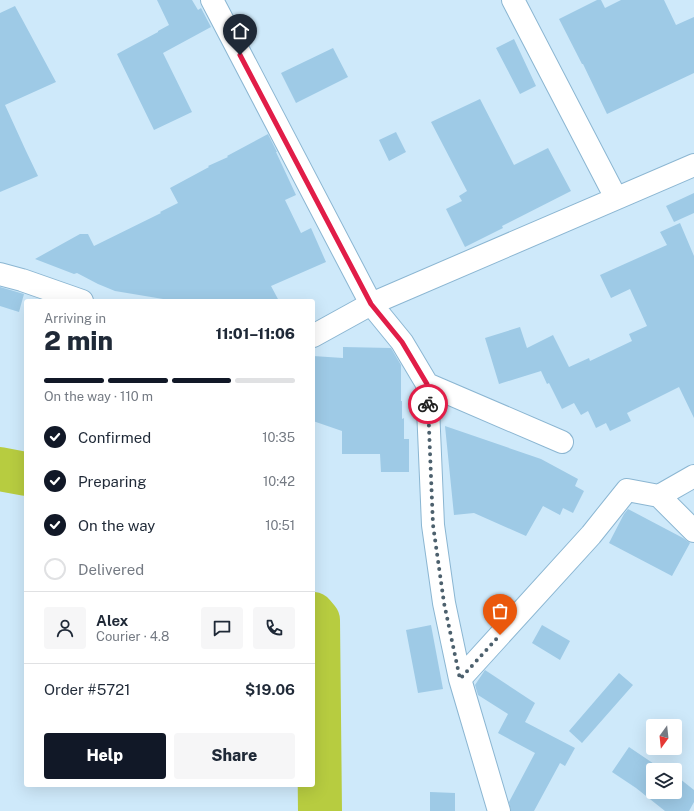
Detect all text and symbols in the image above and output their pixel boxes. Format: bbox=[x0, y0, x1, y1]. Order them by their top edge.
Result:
pin bbox=[223, 14, 257, 55]
icon: home bbox=[229, 20, 251, 42]
text: Arriving in bbox=[44, 311, 106, 326]
text: 2 min bbox=[44, 325, 113, 356]
text: 11:01–11:06 bbox=[215, 325, 295, 342]
courier bbox=[408, 384, 448, 424]
text: On the way · 110 m bbox=[44, 389, 153, 404]
icon: bike bbox=[417, 393, 439, 415]
icon: check bbox=[44, 426, 66, 448]
text: Confirmed bbox=[78, 429, 151, 446]
text: 10:35 bbox=[262, 430, 295, 445]
icon: check bbox=[44, 470, 66, 492]
text: Preparing bbox=[78, 473, 147, 490]
text: 10:42 bbox=[263, 474, 295, 489]
icon: check bbox=[44, 514, 66, 536]
text: On the way bbox=[78, 517, 155, 534]
text: 10:51 bbox=[265, 518, 295, 533]
text: Delivered bbox=[78, 561, 144, 578]
pin bbox=[483, 594, 517, 635]
icon: bag bbox=[489, 600, 511, 622]
button: person bbox=[44, 607, 86, 649]
button: chat bbox=[201, 607, 243, 649]
button: phone bbox=[253, 607, 295, 649]
text: Alex bbox=[96, 612, 128, 629]
text: Courier · 4.8 bbox=[96, 629, 169, 644]
text: Order #5721 bbox=[44, 681, 130, 698]
text: $19.06 bbox=[245, 681, 295, 698]
north arrow bbox=[646, 719, 682, 755]
map controls bbox=[646, 719, 682, 799]
button: Help bbox=[44, 733, 166, 779]
button: Share bbox=[174, 733, 295, 779]
button: layers bbox=[646, 763, 682, 799]

